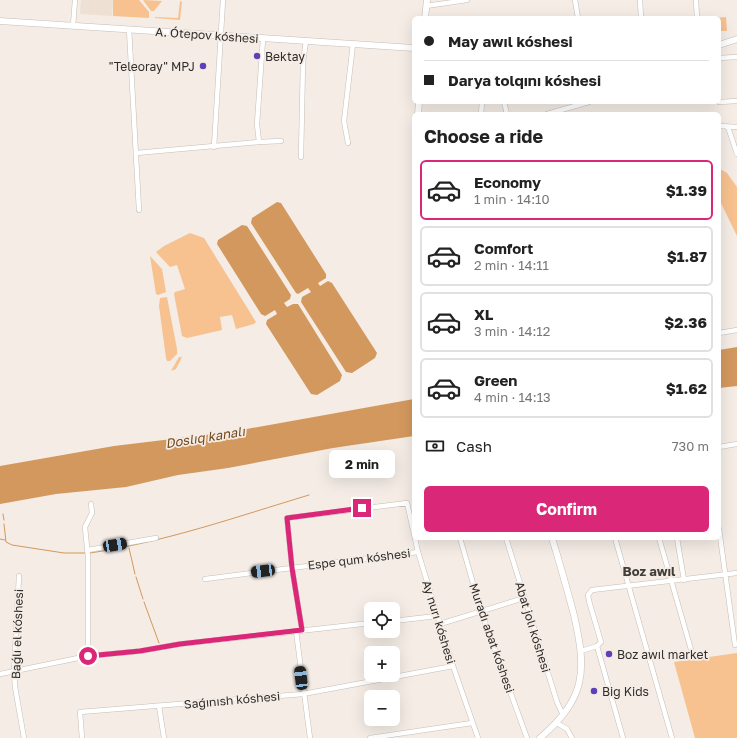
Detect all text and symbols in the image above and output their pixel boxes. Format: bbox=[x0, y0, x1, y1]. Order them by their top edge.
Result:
street label: A. Ótepov kóshesi bbox=[155, 24, 259, 46]
text: May awıl kóshesi bbox=[448, 32, 573, 50]
place label: Bektay bbox=[265, 49, 305, 64]
marker: Bektay bbox=[252, 51, 262, 61]
place label: "Teleoray" MPJ bbox=[109, 59, 195, 74]
marker: "Teleoray" MPJ bbox=[198, 61, 208, 71]
text: Darya tolqını kóshesi bbox=[448, 71, 601, 89]
text: Choose a ride bbox=[424, 125, 543, 147]
icon: car bbox=[426, 172, 462, 208]
text: Economy bbox=[474, 173, 541, 191]
text: $1.39 bbox=[666, 181, 707, 199]
text: 1 min · 14:10 bbox=[474, 191, 549, 207]
icon: car bbox=[426, 238, 462, 274]
text: Comfort bbox=[474, 239, 533, 257]
text: $1.87 bbox=[667, 247, 707, 265]
text: 2 min · 14:11 bbox=[474, 257, 549, 273]
icon: car bbox=[426, 304, 462, 340]
text: XL bbox=[474, 305, 493, 323]
text: $2.36 bbox=[664, 313, 707, 331]
text: 3 min · 14:12 bbox=[474, 323, 550, 339]
icon: car bbox=[426, 370, 462, 406]
text: Green bbox=[474, 371, 517, 389]
text: $1.62 bbox=[666, 379, 707, 397]
text: 4 min · 14:13 bbox=[474, 389, 551, 405]
water label: Doslıq kanalı bbox=[164, 423, 247, 451]
icon: cash bbox=[424, 435, 446, 457]
text: Cash bbox=[456, 437, 492, 455]
text: 730 m bbox=[672, 438, 709, 454]
callout: 2 min bbox=[329, 450, 395, 478]
text: 2 min bbox=[345, 456, 379, 472]
button: Confirm bbox=[424, 486, 709, 532]
route end bbox=[353, 499, 371, 517]
car bbox=[102, 537, 128, 553]
street label: Espe qum kóshesi bbox=[307, 545, 411, 573]
district label: Boz awıl bbox=[623, 563, 676, 579]
car bbox=[250, 564, 276, 578]
street label: Ay nurı kóshesi bbox=[419, 578, 459, 666]
street label: Abat jolı kóshesi bbox=[512, 580, 554, 674]
street label: Muradı abat kóshesi bbox=[466, 581, 518, 695]
street label: Baǵlı el kóshesi bbox=[8, 589, 26, 679]
map controls bbox=[364, 602, 400, 726]
button: locate bbox=[364, 602, 400, 638]
button: + bbox=[364, 646, 400, 682]
route start bbox=[79, 647, 97, 665]
place label: Boz awıl market bbox=[617, 647, 708, 662]
marker: Boz awıl market bbox=[604, 649, 614, 659]
car bbox=[294, 665, 308, 691]
place label: Big Kids bbox=[602, 684, 649, 699]
marker: Big Kids bbox=[589, 686, 599, 696]
street label: Saǵınısh kóshesi bbox=[183, 688, 281, 712]
button: − bbox=[364, 690, 400, 726]

